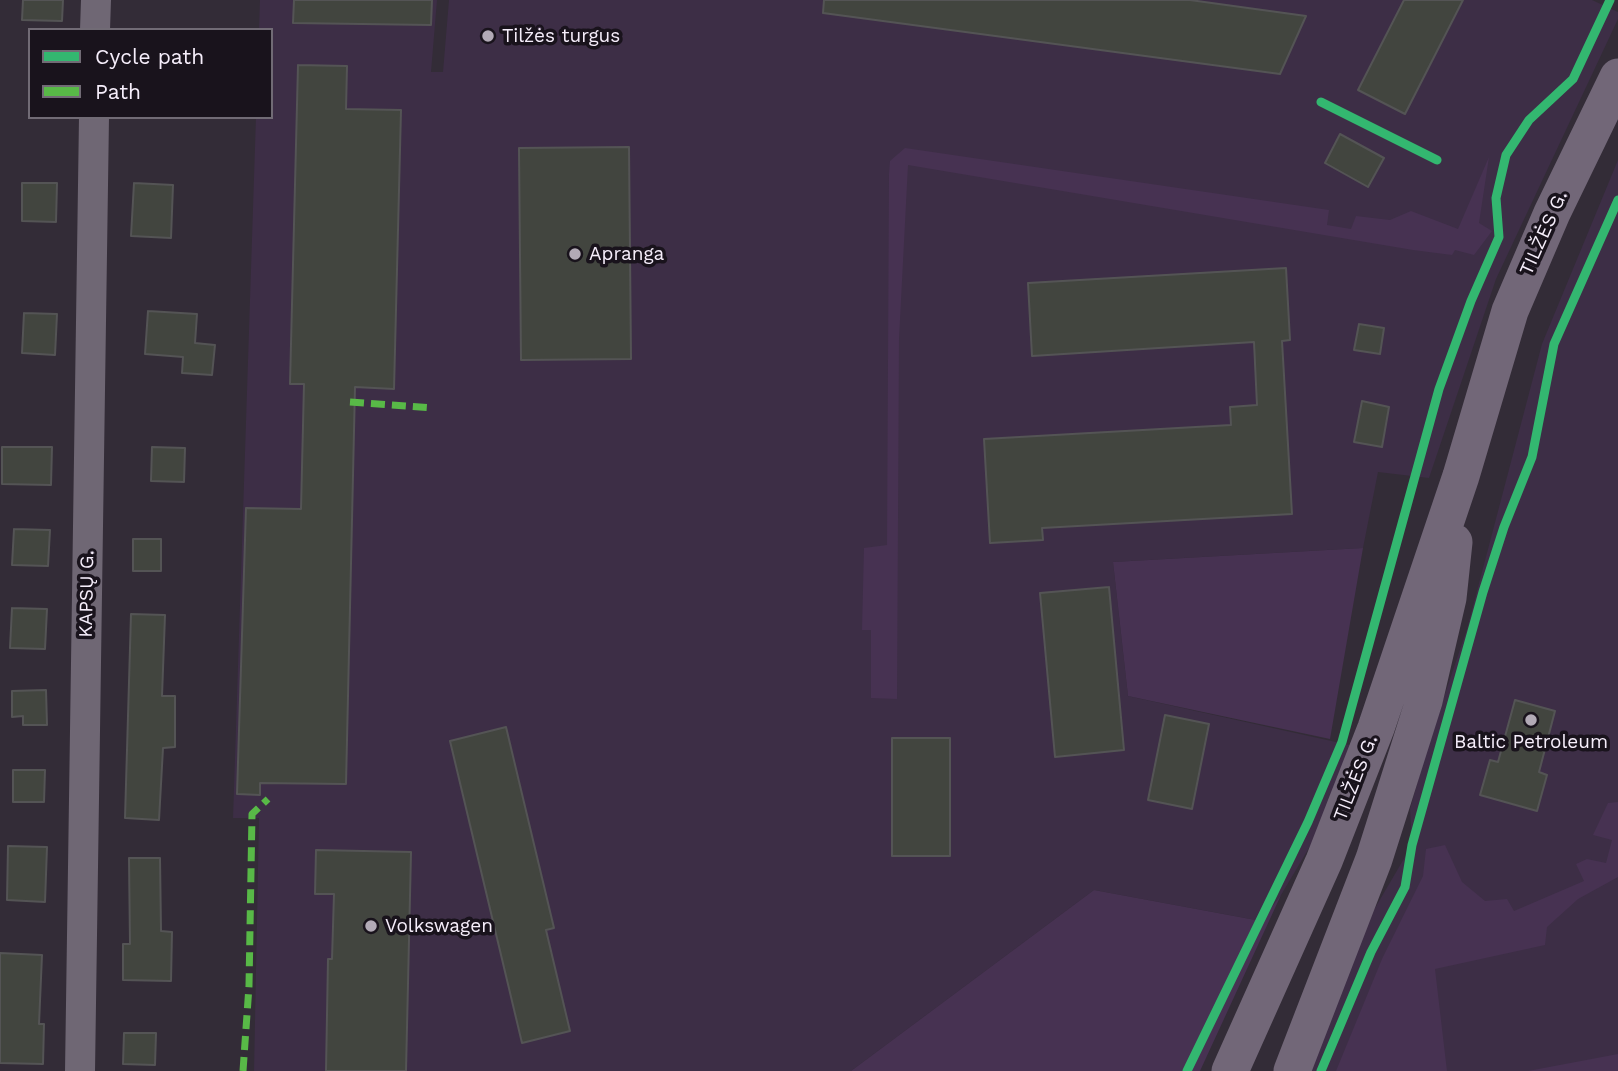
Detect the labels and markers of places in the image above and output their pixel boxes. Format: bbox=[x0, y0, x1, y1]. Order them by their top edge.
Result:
place label: Tilžės turgus bbox=[502, 25, 620, 47]
marker: Tilžės turgus bbox=[480, 28, 496, 44]
place label: Apranga bbox=[589, 243, 664, 265]
marker: Apranga bbox=[567, 246, 583, 262]
marker: Baltic Petroleum bbox=[1523, 712, 1539, 728]
place label: Baltic Petroleum bbox=[1454, 731, 1608, 753]
place label: Volkswagen bbox=[385, 915, 493, 937]
marker: Volkswagen bbox=[363, 918, 379, 934]

